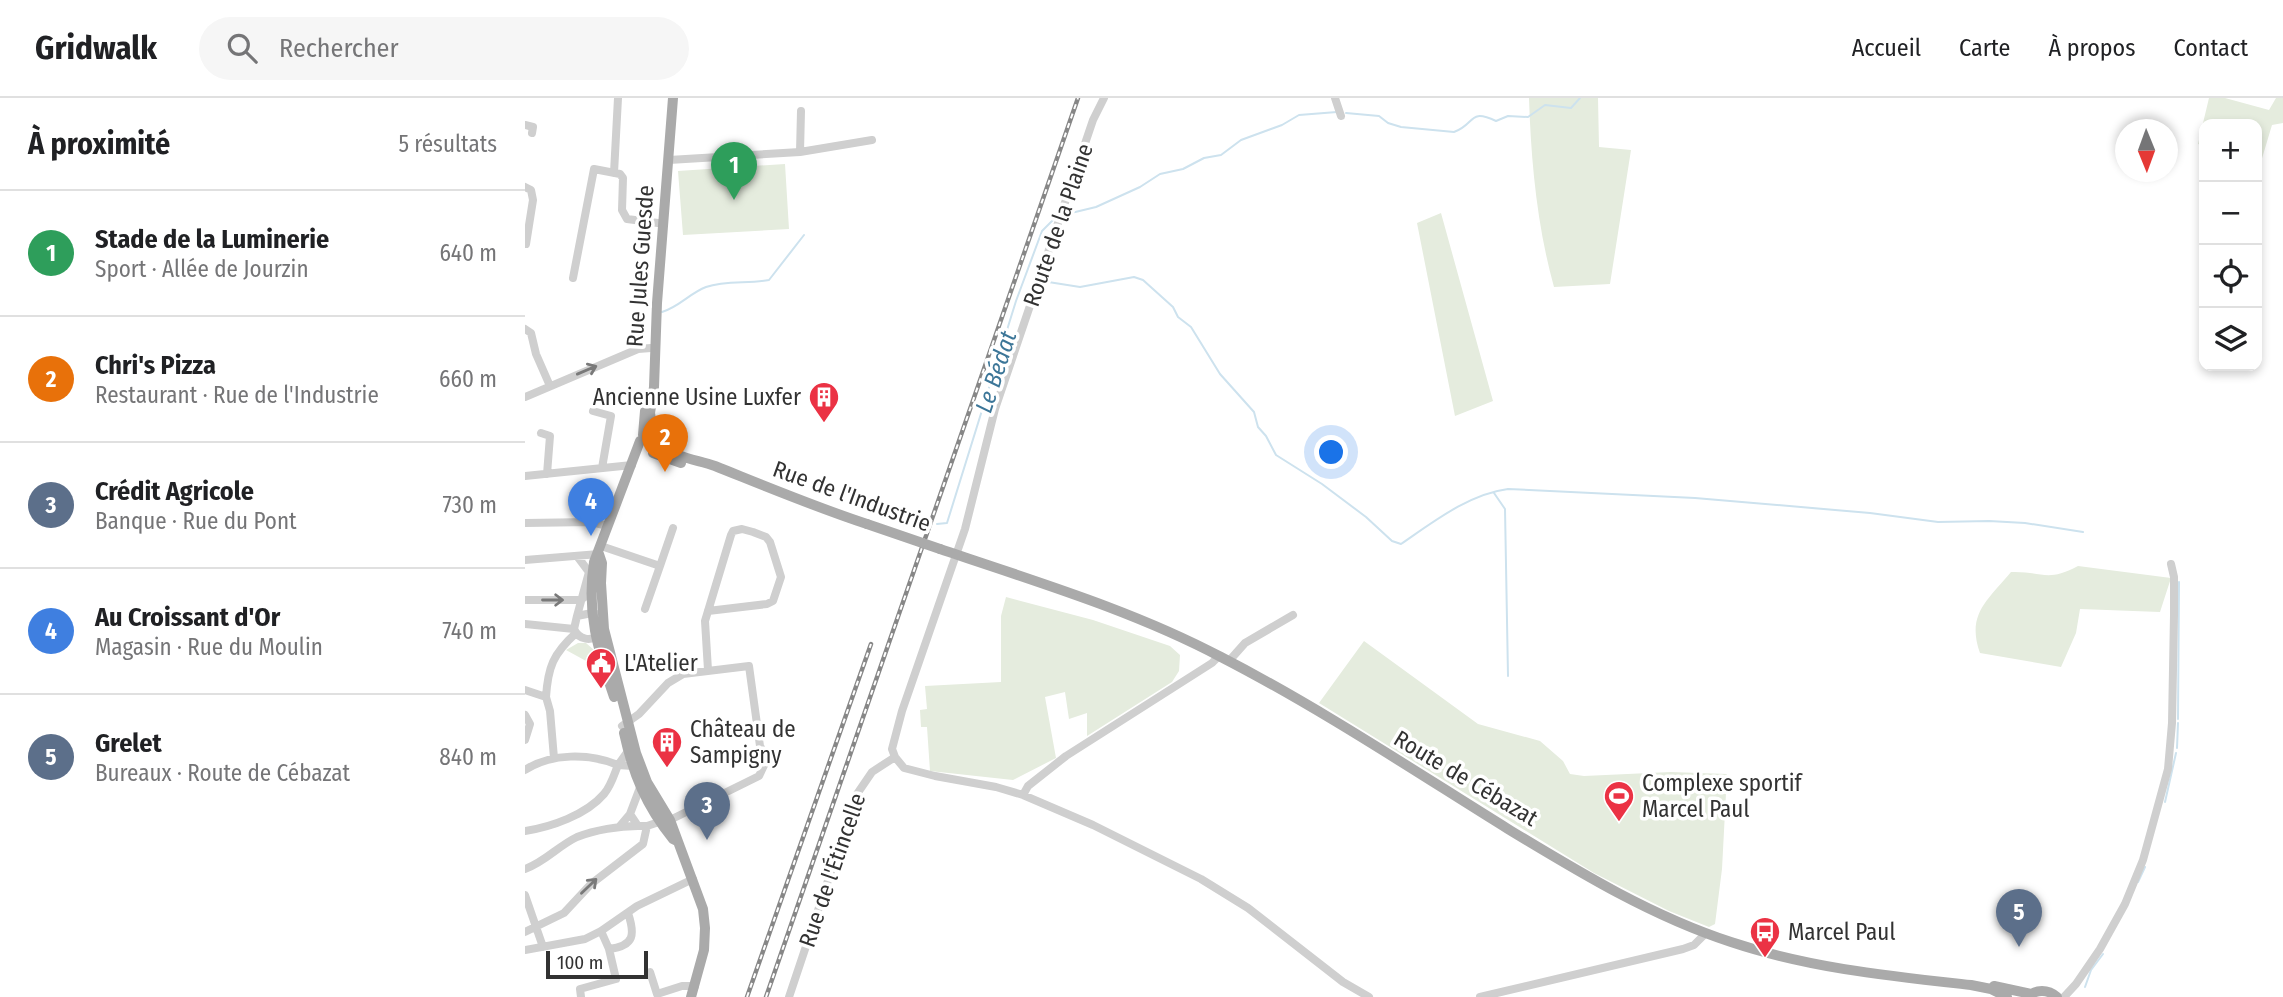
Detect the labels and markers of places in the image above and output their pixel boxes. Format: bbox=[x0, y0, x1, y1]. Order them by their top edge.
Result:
pin: 1 bbox=[711, 142, 757, 200]
building icon: Ancienne Usine Luxfer bbox=[807, 380, 841, 424]
place label: Ancienne Usine Luxfer bbox=[593, 383, 801, 411]
pin: 2 bbox=[642, 414, 688, 472]
pin: 4 bbox=[568, 478, 614, 536]
public building icon: L'Atelier bbox=[584, 646, 618, 690]
place label: L'Atelier bbox=[624, 649, 698, 677]
place label: Château de Sampigny bbox=[690, 715, 796, 769]
building icon: Château de Sampigny bbox=[650, 725, 684, 769]
place label: Complexe sportif Marcel Paul bbox=[1642, 769, 1803, 823]
sports icon: Complexe sportif Marcel Paul bbox=[1602, 779, 1636, 823]
pin: 3 bbox=[684, 782, 730, 840]
pin: 5 bbox=[1996, 889, 2042, 947]
bus stop icon: Marcel Paul bbox=[1748, 915, 1782, 959]
place label: Marcel Paul bbox=[1788, 918, 1895, 946]

